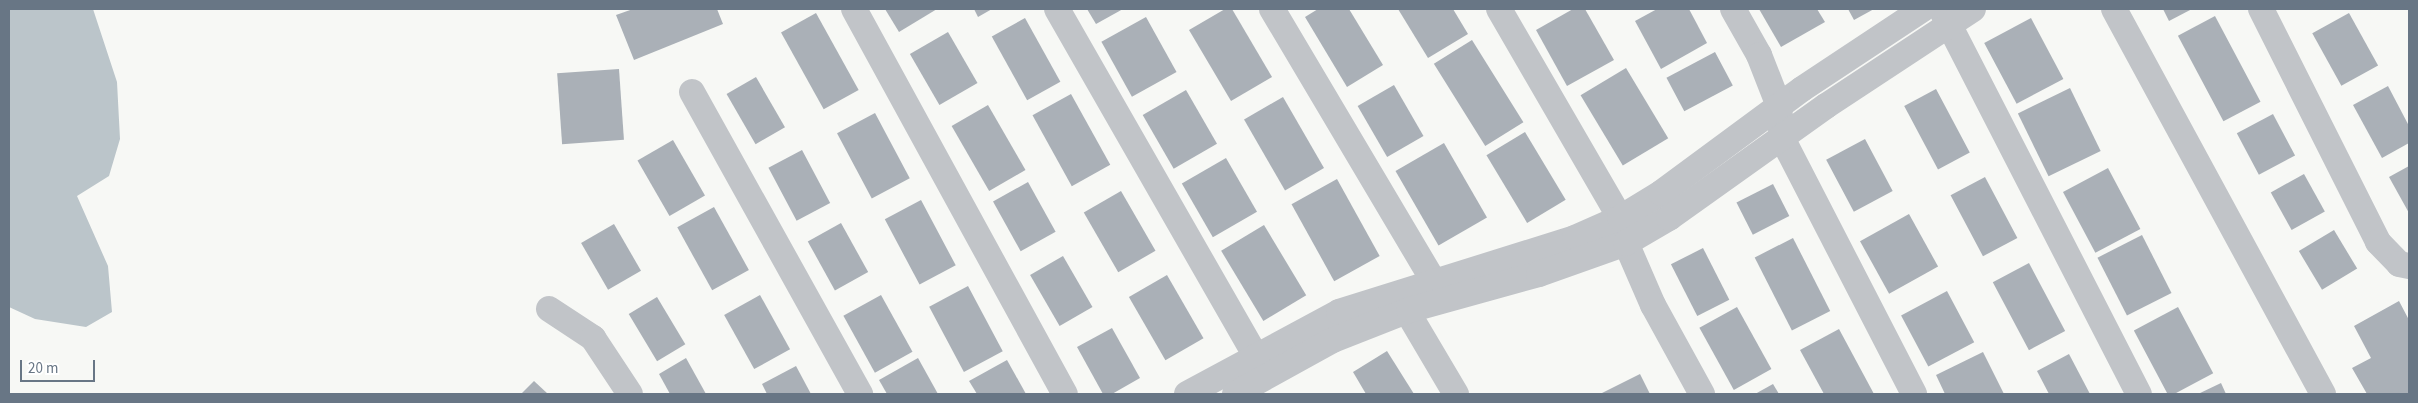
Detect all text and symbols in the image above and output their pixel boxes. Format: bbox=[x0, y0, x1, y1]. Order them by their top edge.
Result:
scale bar bbox=[22, 350, 98, 382]
text: 20 m bbox=[28, 358, 58, 379]

